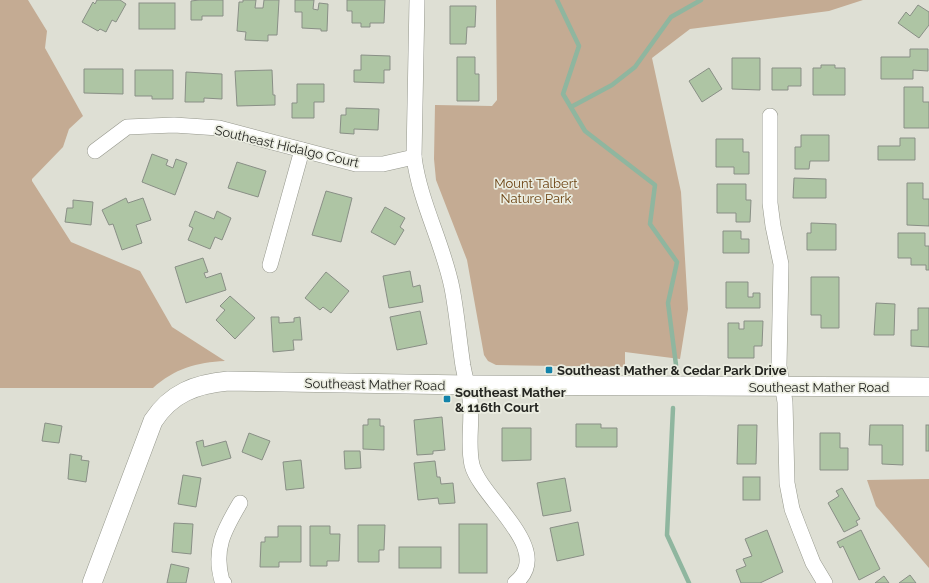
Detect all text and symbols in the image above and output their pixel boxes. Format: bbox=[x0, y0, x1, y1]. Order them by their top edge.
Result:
street label: Southeast Hidalgo Court bbox=[213, 123, 361, 171]
park label: Mount Talbert Nature Park bbox=[494, 176, 578, 206]
place label: Southeast Mather & Cedar Park Drive bbox=[557, 363, 787, 378]
marker: Southeast Mather & Cedar Park Drive bbox=[544, 365, 554, 375]
street label: Southeast Mather Road bbox=[305, 376, 445, 393]
street label: Southeast Mather Road bbox=[749, 380, 889, 395]
place label: Southeast Mather & 116th Court bbox=[455, 385, 566, 415]
marker: Southeast Mather & 116th Court bbox=[442, 394, 452, 404]

